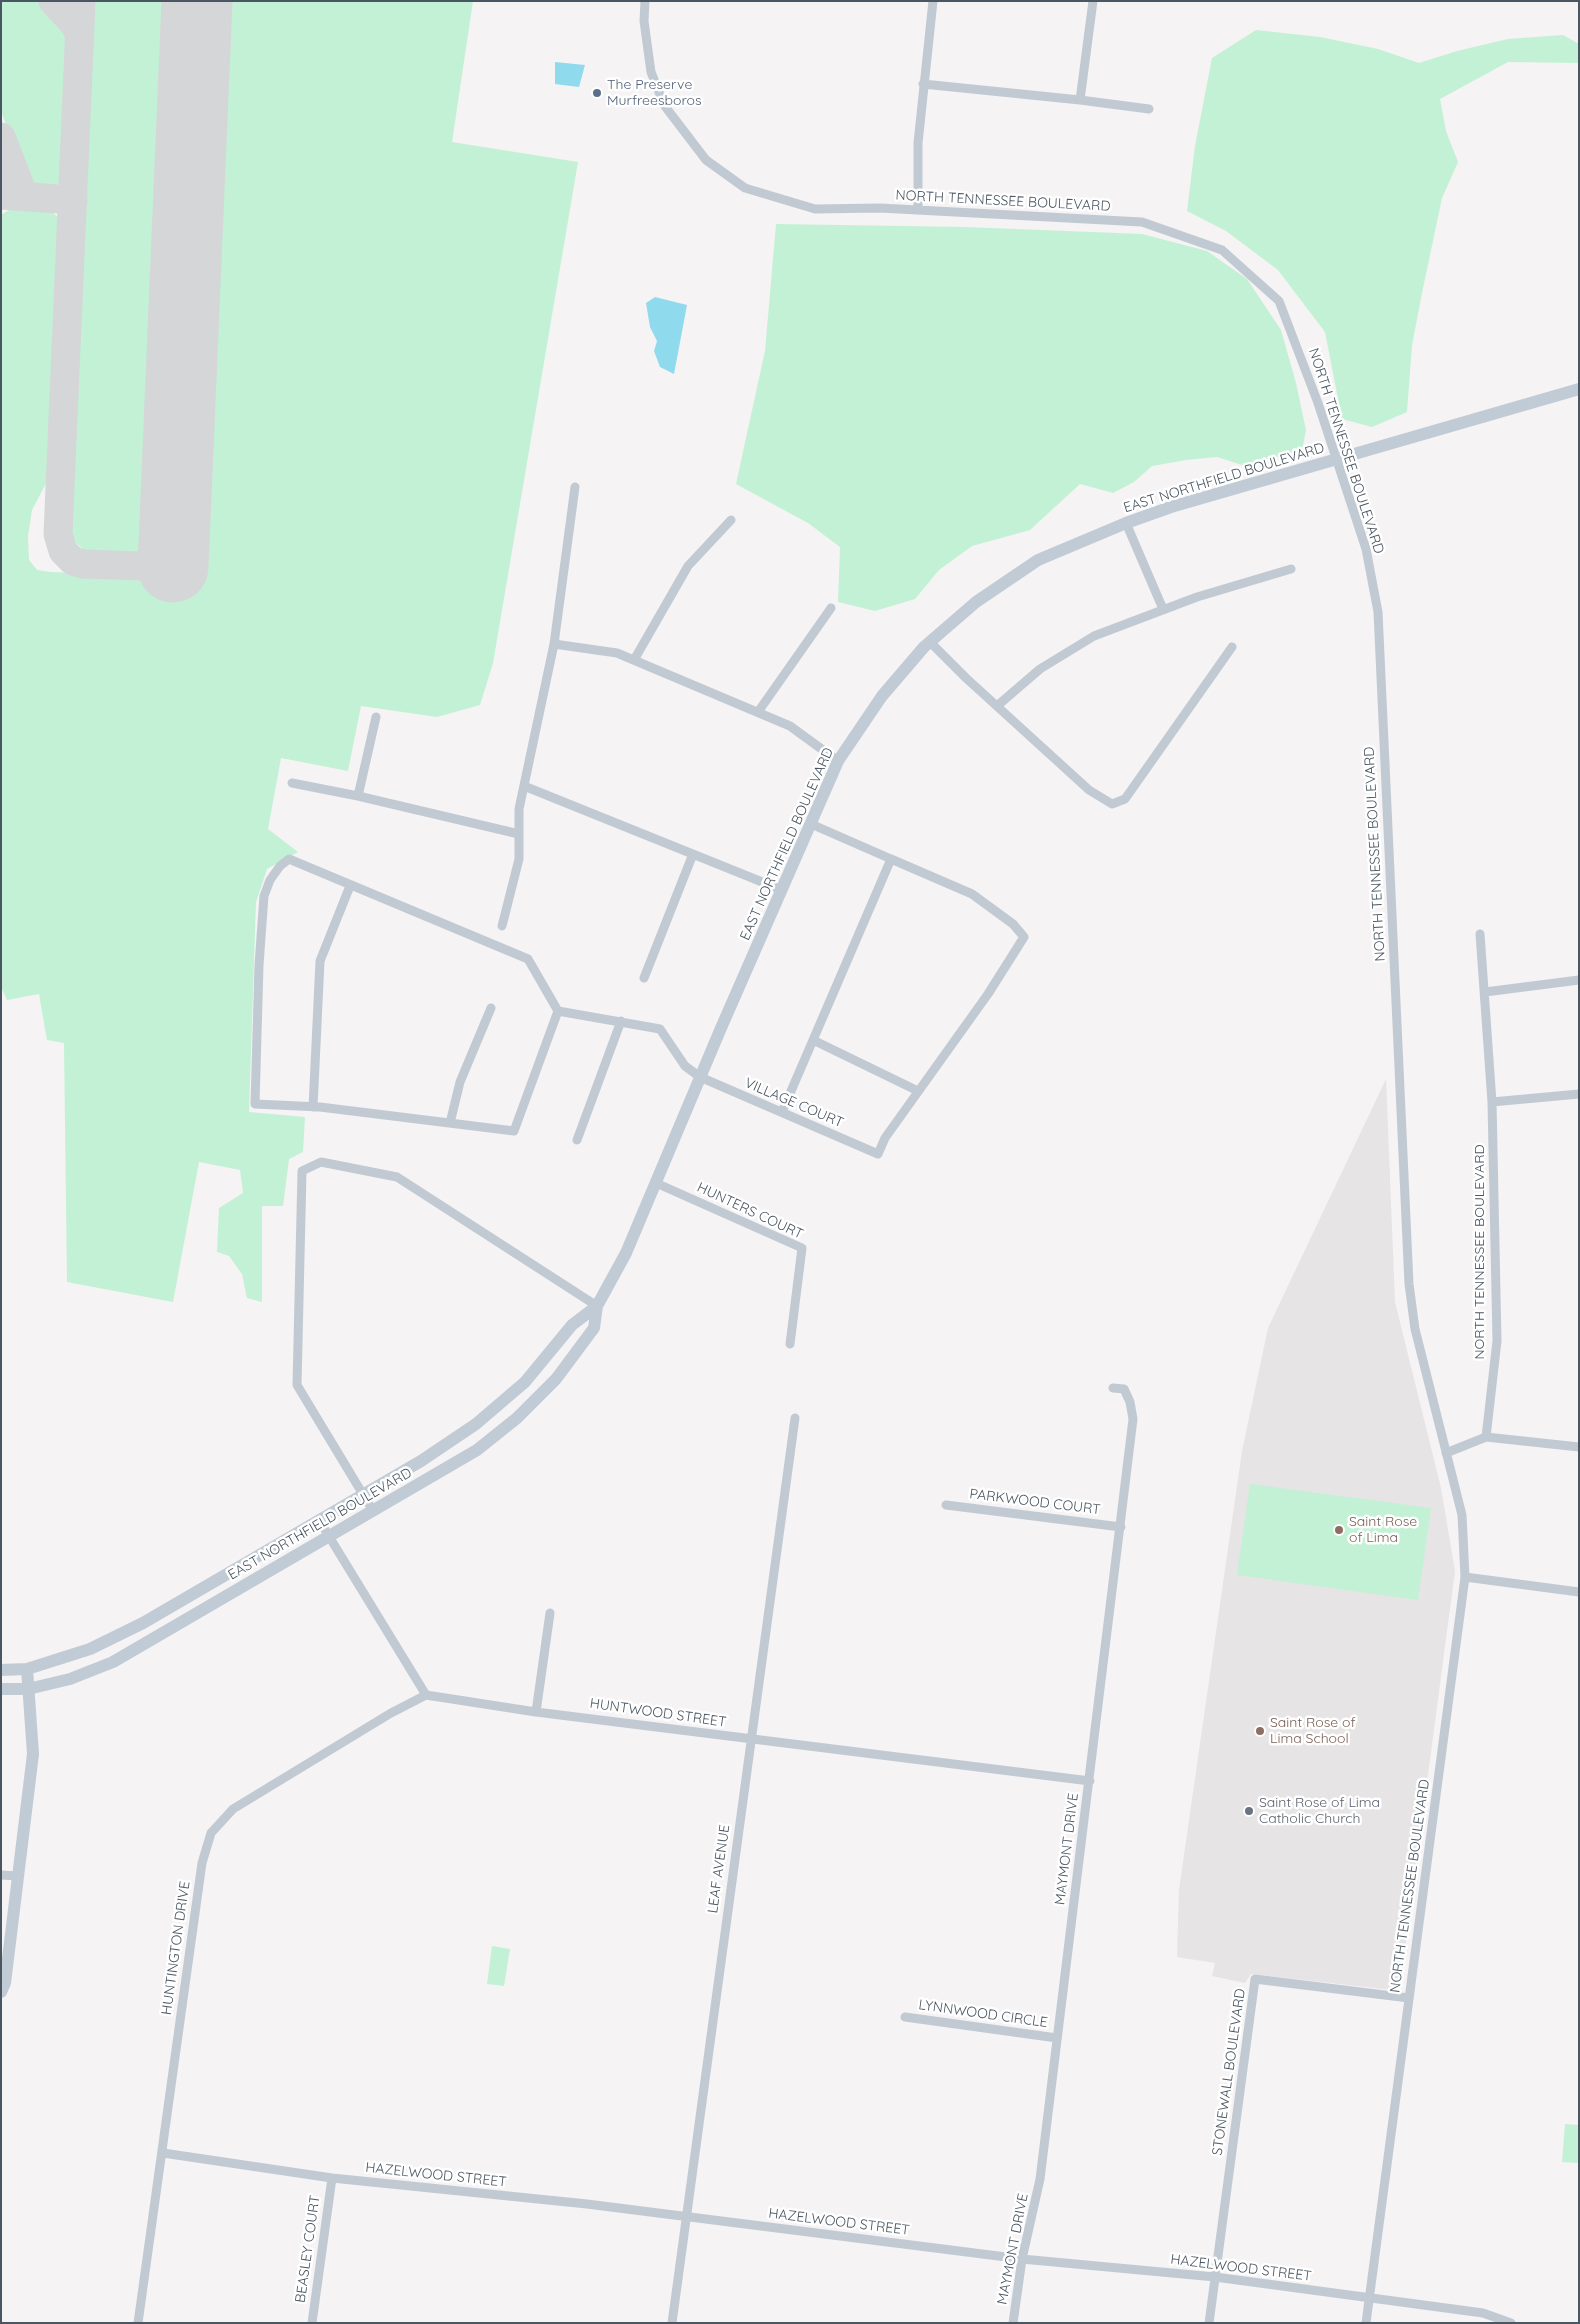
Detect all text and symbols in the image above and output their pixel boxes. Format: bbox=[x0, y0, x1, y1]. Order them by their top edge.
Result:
place label: The Preserve Murfreesboros bbox=[607, 77, 701, 110]
marker: The Preserve Murfreesboros bbox=[591, 87, 603, 99]
street label: NORTH TENNESSEE BOULEVARD bbox=[895, 187, 1111, 215]
street label: NORTH TENNESSEE BOULEVARD bbox=[1305, 346, 1387, 556]
street label: EAST NORTHFIELD BOULEVARD bbox=[1122, 439, 1326, 517]
street label: EAST NORTHFIELD BOULEVARD bbox=[737, 745, 837, 943]
street label: NORTH TENNESSEE BOULEVARD bbox=[1361, 746, 1389, 962]
street label: VILLAGE COURT bbox=[742, 1075, 846, 1131]
street label: NORTH TENNESSEE BOULEVARD bbox=[1472, 1144, 1488, 1360]
street label: HUNTERS COURT bbox=[694, 1179, 806, 1243]
street label: EAST NORTHFIELD BOULEVARD bbox=[225, 1464, 415, 1584]
street label: PARKWOOD COURT bbox=[969, 1486, 1101, 1518]
place label: Saint Rose of Lima bbox=[1349, 1514, 1417, 1546]
marker: Saint Rose of Lima bbox=[1333, 1524, 1345, 1536]
street label: HUNTWOOD STREET bbox=[589, 1695, 727, 1731]
place label: Saint Rose of Lima School bbox=[1270, 1715, 1356, 1748]
marker: Saint Rose of Lima School bbox=[1254, 1725, 1266, 1737]
street label: NORTH TENNESSEE BOULEVARD bbox=[1387, 1778, 1433, 1994]
street label: MAYMONT DRIVE bbox=[1052, 1792, 1082, 1906]
place label: Saint Rose of Lima Catholic Church bbox=[1259, 1795, 1380, 1828]
marker: Saint Rose of Lima Catholic Church bbox=[1243, 1805, 1255, 1817]
street label: LEAF AVENUE bbox=[704, 1824, 734, 1914]
street label: HUNTINGTON DRIVE bbox=[158, 1880, 194, 2016]
street label: STONEWALL BOULEVARD bbox=[1209, 1987, 1249, 2157]
street label: LYNNWOOD CIRCLE bbox=[917, 1997, 1049, 2031]
street label: HAZELWOOD STREET bbox=[365, 2159, 507, 2191]
street label: MAYMONT DRIVE bbox=[994, 2192, 1032, 2306]
street label: BEASLEY COURT bbox=[292, 2194, 324, 2304]
street label: HAZELWOOD STREET bbox=[768, 2205, 910, 2239]
street label: HAZELWOOD STREET bbox=[1170, 2251, 1312, 2285]

